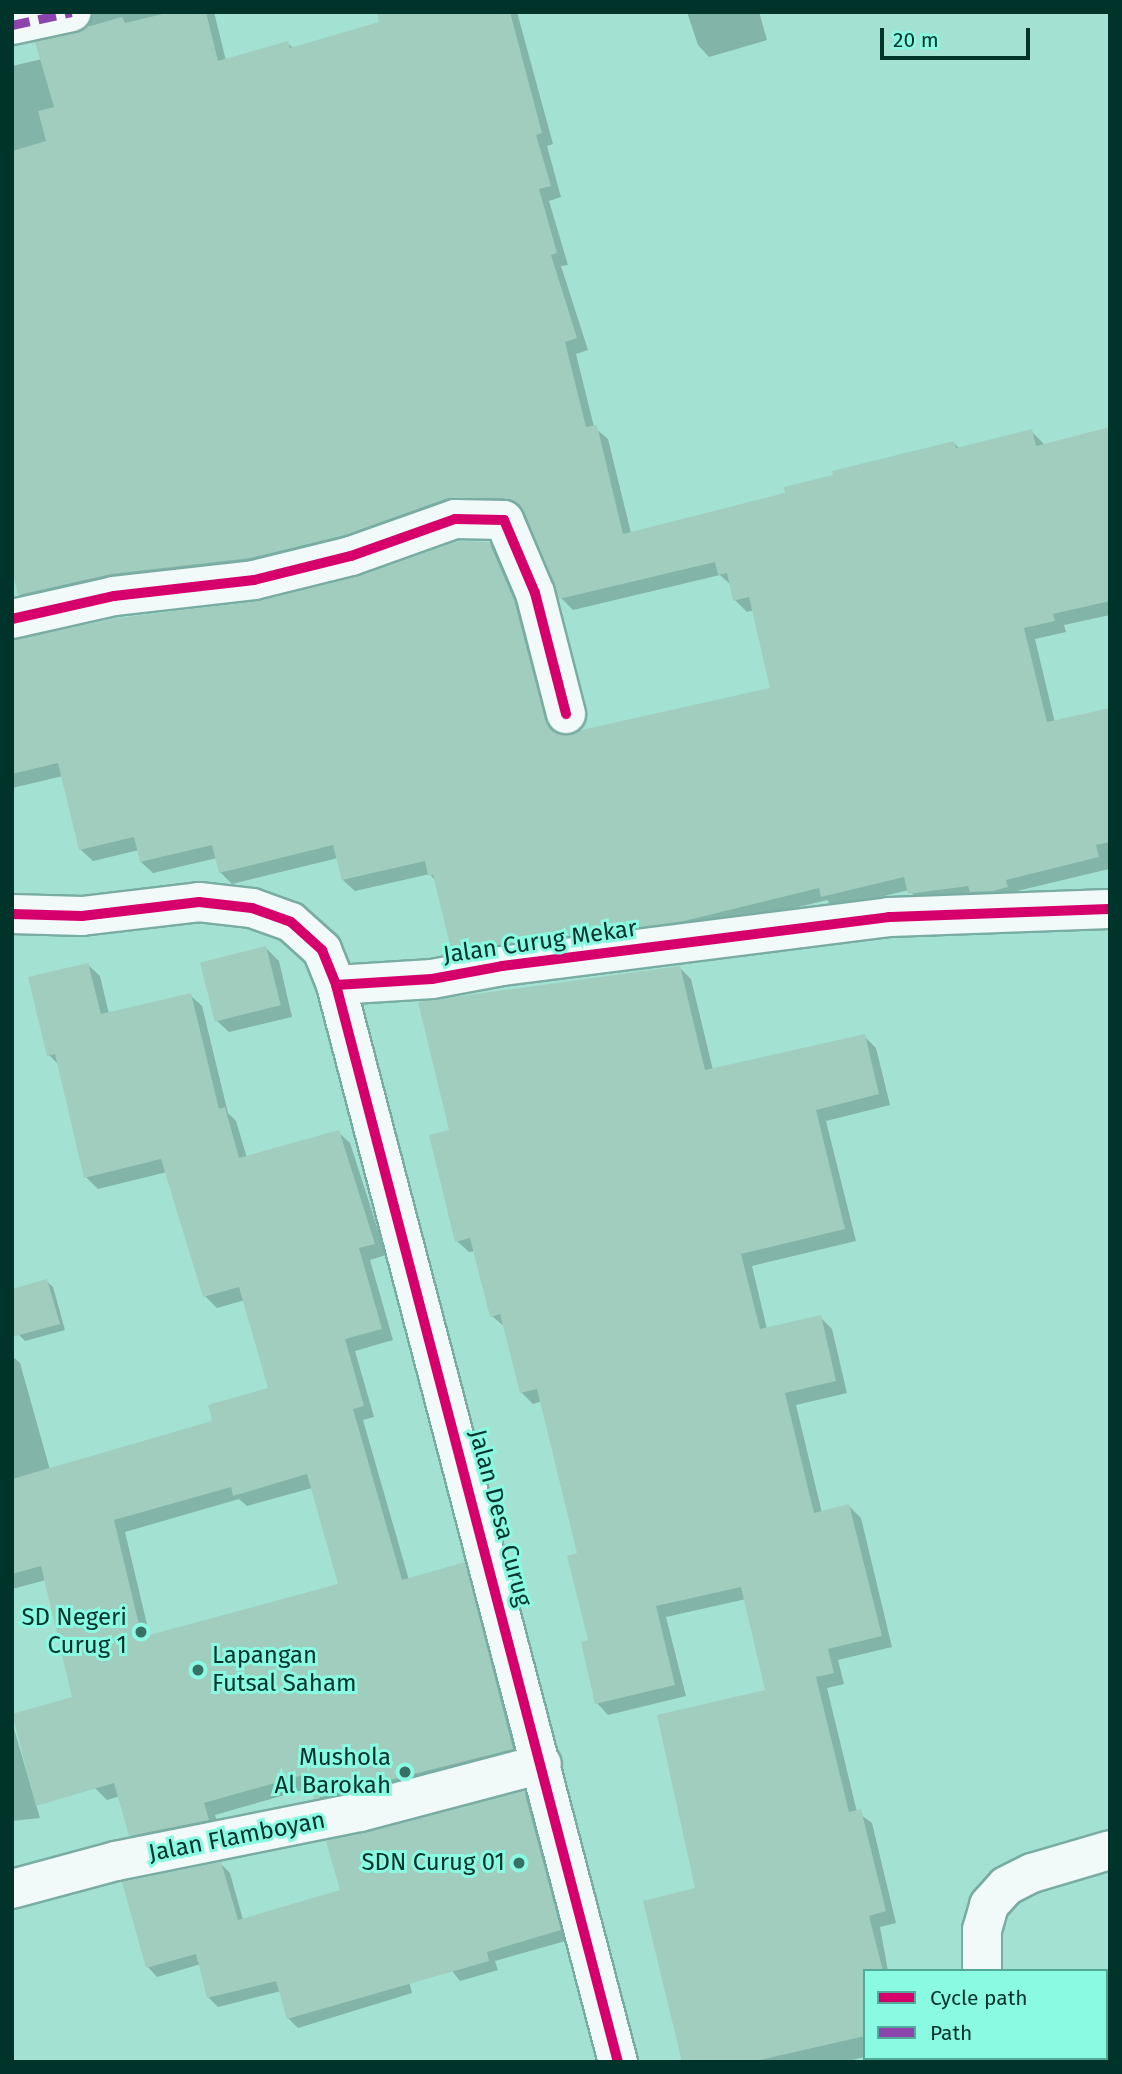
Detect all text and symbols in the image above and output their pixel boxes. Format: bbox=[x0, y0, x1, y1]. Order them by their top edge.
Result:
scale bar bbox=[884, 14, 1034, 58]
text: 20 m bbox=[893, 27, 939, 53]
street label: Jalan Curug Mekar bbox=[441, 914, 639, 970]
street label: Jalan Desa Curug bbox=[463, 1426, 537, 1610]
place label: SD Negeri Curug 1 bbox=[21, 1604, 127, 1660]
marker: SD Negeri Curug 1 bbox=[133, 1624, 149, 1640]
place label: Lapangan Futsal Saham bbox=[212, 1642, 357, 1698]
marker: Lapangan Futsal Saham bbox=[190, 1662, 206, 1678]
place label: Mushola Al Barokah bbox=[275, 1744, 391, 1800]
marker: Mushola Al Barokah bbox=[397, 1764, 413, 1780]
street label: Jalan Flamboyan bbox=[146, 1806, 328, 1868]
place label: SDN Curug 01 bbox=[361, 1849, 505, 1877]
marker: SDN Curug 01 bbox=[511, 1855, 527, 1871]
legend bbox=[863, 1969, 1108, 2060]
text: Cycle path bbox=[930, 1985, 1028, 2011]
text: Path bbox=[930, 2020, 972, 2046]

